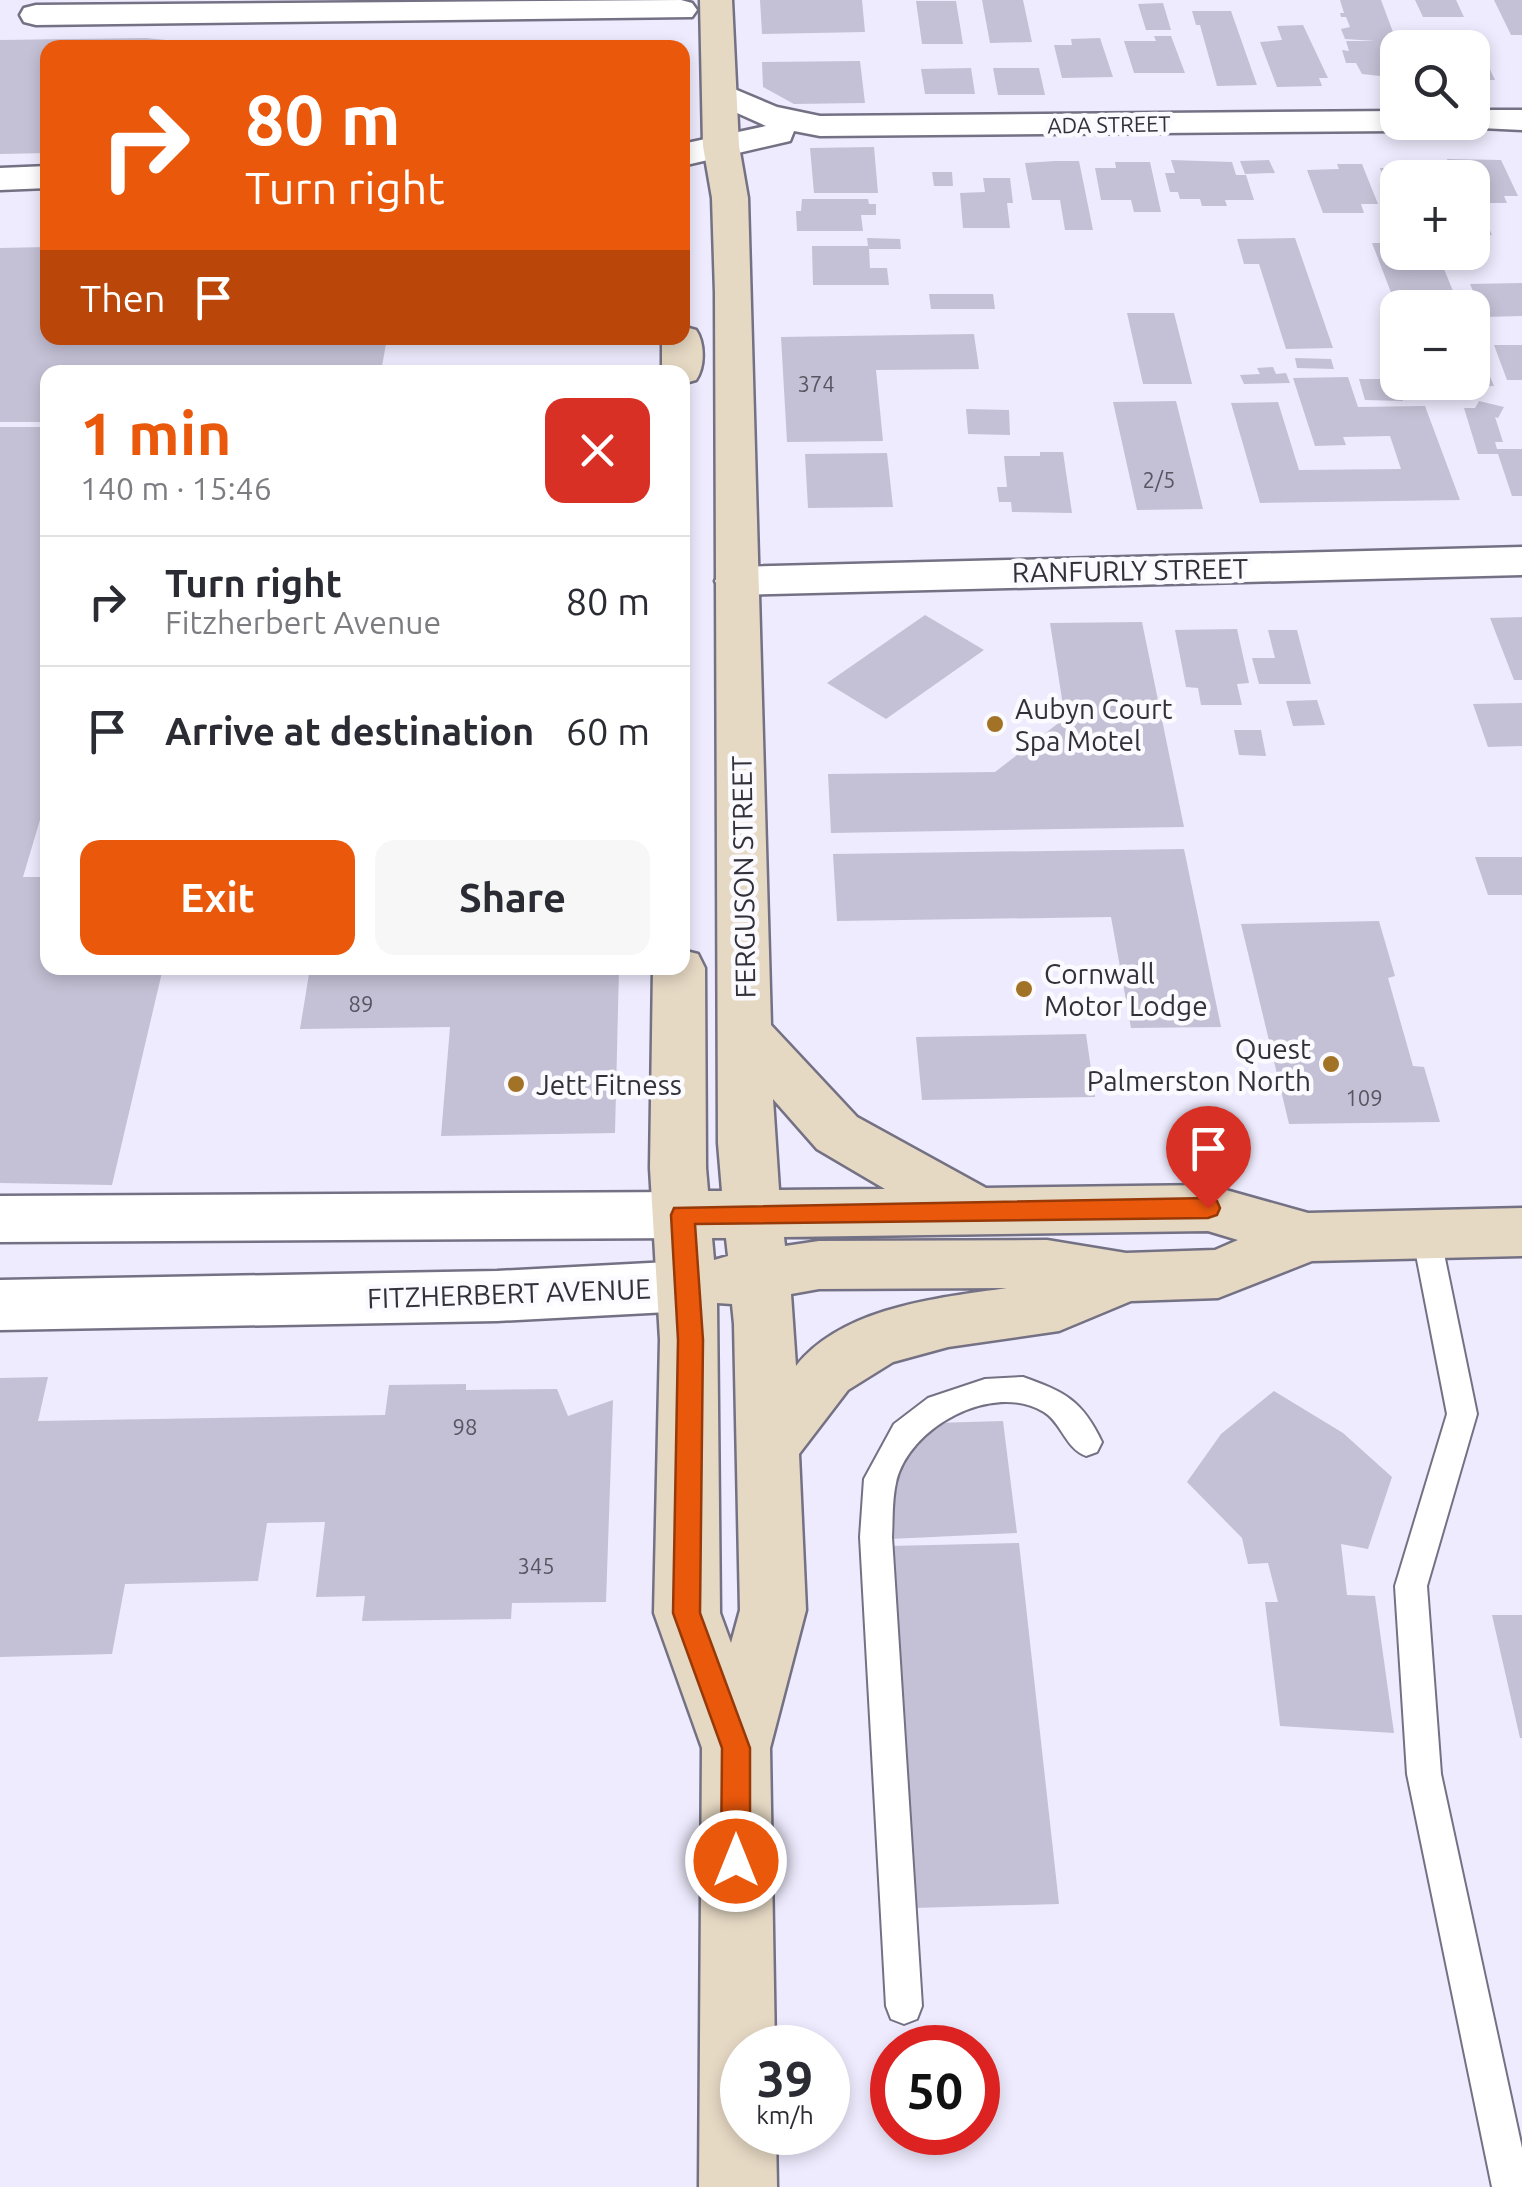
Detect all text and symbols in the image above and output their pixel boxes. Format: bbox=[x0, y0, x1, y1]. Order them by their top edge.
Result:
map controls bbox=[1380, 30, 1490, 400]
button: search bbox=[1380, 30, 1490, 140]
icon: right bbox=[80, 80, 210, 210]
text: 80 m bbox=[245, 80, 401, 158]
street label: ADA STREET bbox=[1047, 110, 1171, 138]
button: + bbox=[1380, 160, 1490, 270]
text: Turn right bbox=[245, 162, 445, 213]
icon: arrive bbox=[186, 270, 241, 325]
text: Then bbox=[80, 277, 166, 319]
button: − bbox=[1380, 290, 1490, 400]
house number: 374 bbox=[797, 371, 835, 396]
button: close bbox=[545, 398, 650, 503]
text: 1 min bbox=[80, 399, 232, 466]
house number: 2/5 bbox=[1143, 467, 1175, 492]
text: 140 m · 15:46 bbox=[80, 470, 272, 506]
street label: RANFURLY STREET bbox=[1012, 552, 1249, 588]
text: Turn right bbox=[165, 562, 342, 604]
icon: right bbox=[80, 574, 135, 629]
text: 80 m bbox=[566, 580, 650, 622]
text: Fitzherbert Avenue bbox=[165, 604, 441, 640]
place label: Aubyn Court Spa Motel bbox=[1015, 693, 1173, 756]
icon: arrive bbox=[80, 704, 135, 759]
text: Arrive at destination bbox=[165, 710, 534, 752]
text: 60 m bbox=[566, 710, 650, 752]
marker: Aubyn Court Spa Motel bbox=[984, 713, 1006, 735]
street label: FERGUSON STREET bbox=[725, 755, 761, 999]
button: Exit bbox=[80, 840, 355, 955]
button: Share bbox=[375, 840, 650, 955]
place label: Cornwall Motor Lodge bbox=[1044, 958, 1208, 1021]
marker: Cornwall Motor Lodge bbox=[1013, 978, 1035, 1000]
house number: 89 bbox=[349, 991, 373, 1016]
place label: Quest Palmerston North bbox=[1087, 1033, 1311, 1096]
marker: Quest Palmerston North bbox=[1320, 1053, 1342, 1075]
place label: Jett Fitness bbox=[536, 1069, 682, 1100]
marker: Jett Fitness bbox=[505, 1073, 527, 1095]
house number: 109 bbox=[1345, 1085, 1383, 1110]
pin bbox=[1166, 1106, 1251, 1209]
icon: arrive bbox=[1181, 1121, 1236, 1176]
street label: FITZHERBERT AVENUE bbox=[367, 1273, 651, 1313]
house number: 98 bbox=[453, 1414, 477, 1439]
house number: 345 bbox=[517, 1553, 555, 1578]
position arrow bbox=[684, 1809, 788, 1913]
speed limit sign: 50 bbox=[870, 2025, 1000, 2155]
text: 39 bbox=[757, 2050, 813, 2106]
text: km/h bbox=[756, 2101, 814, 2129]

